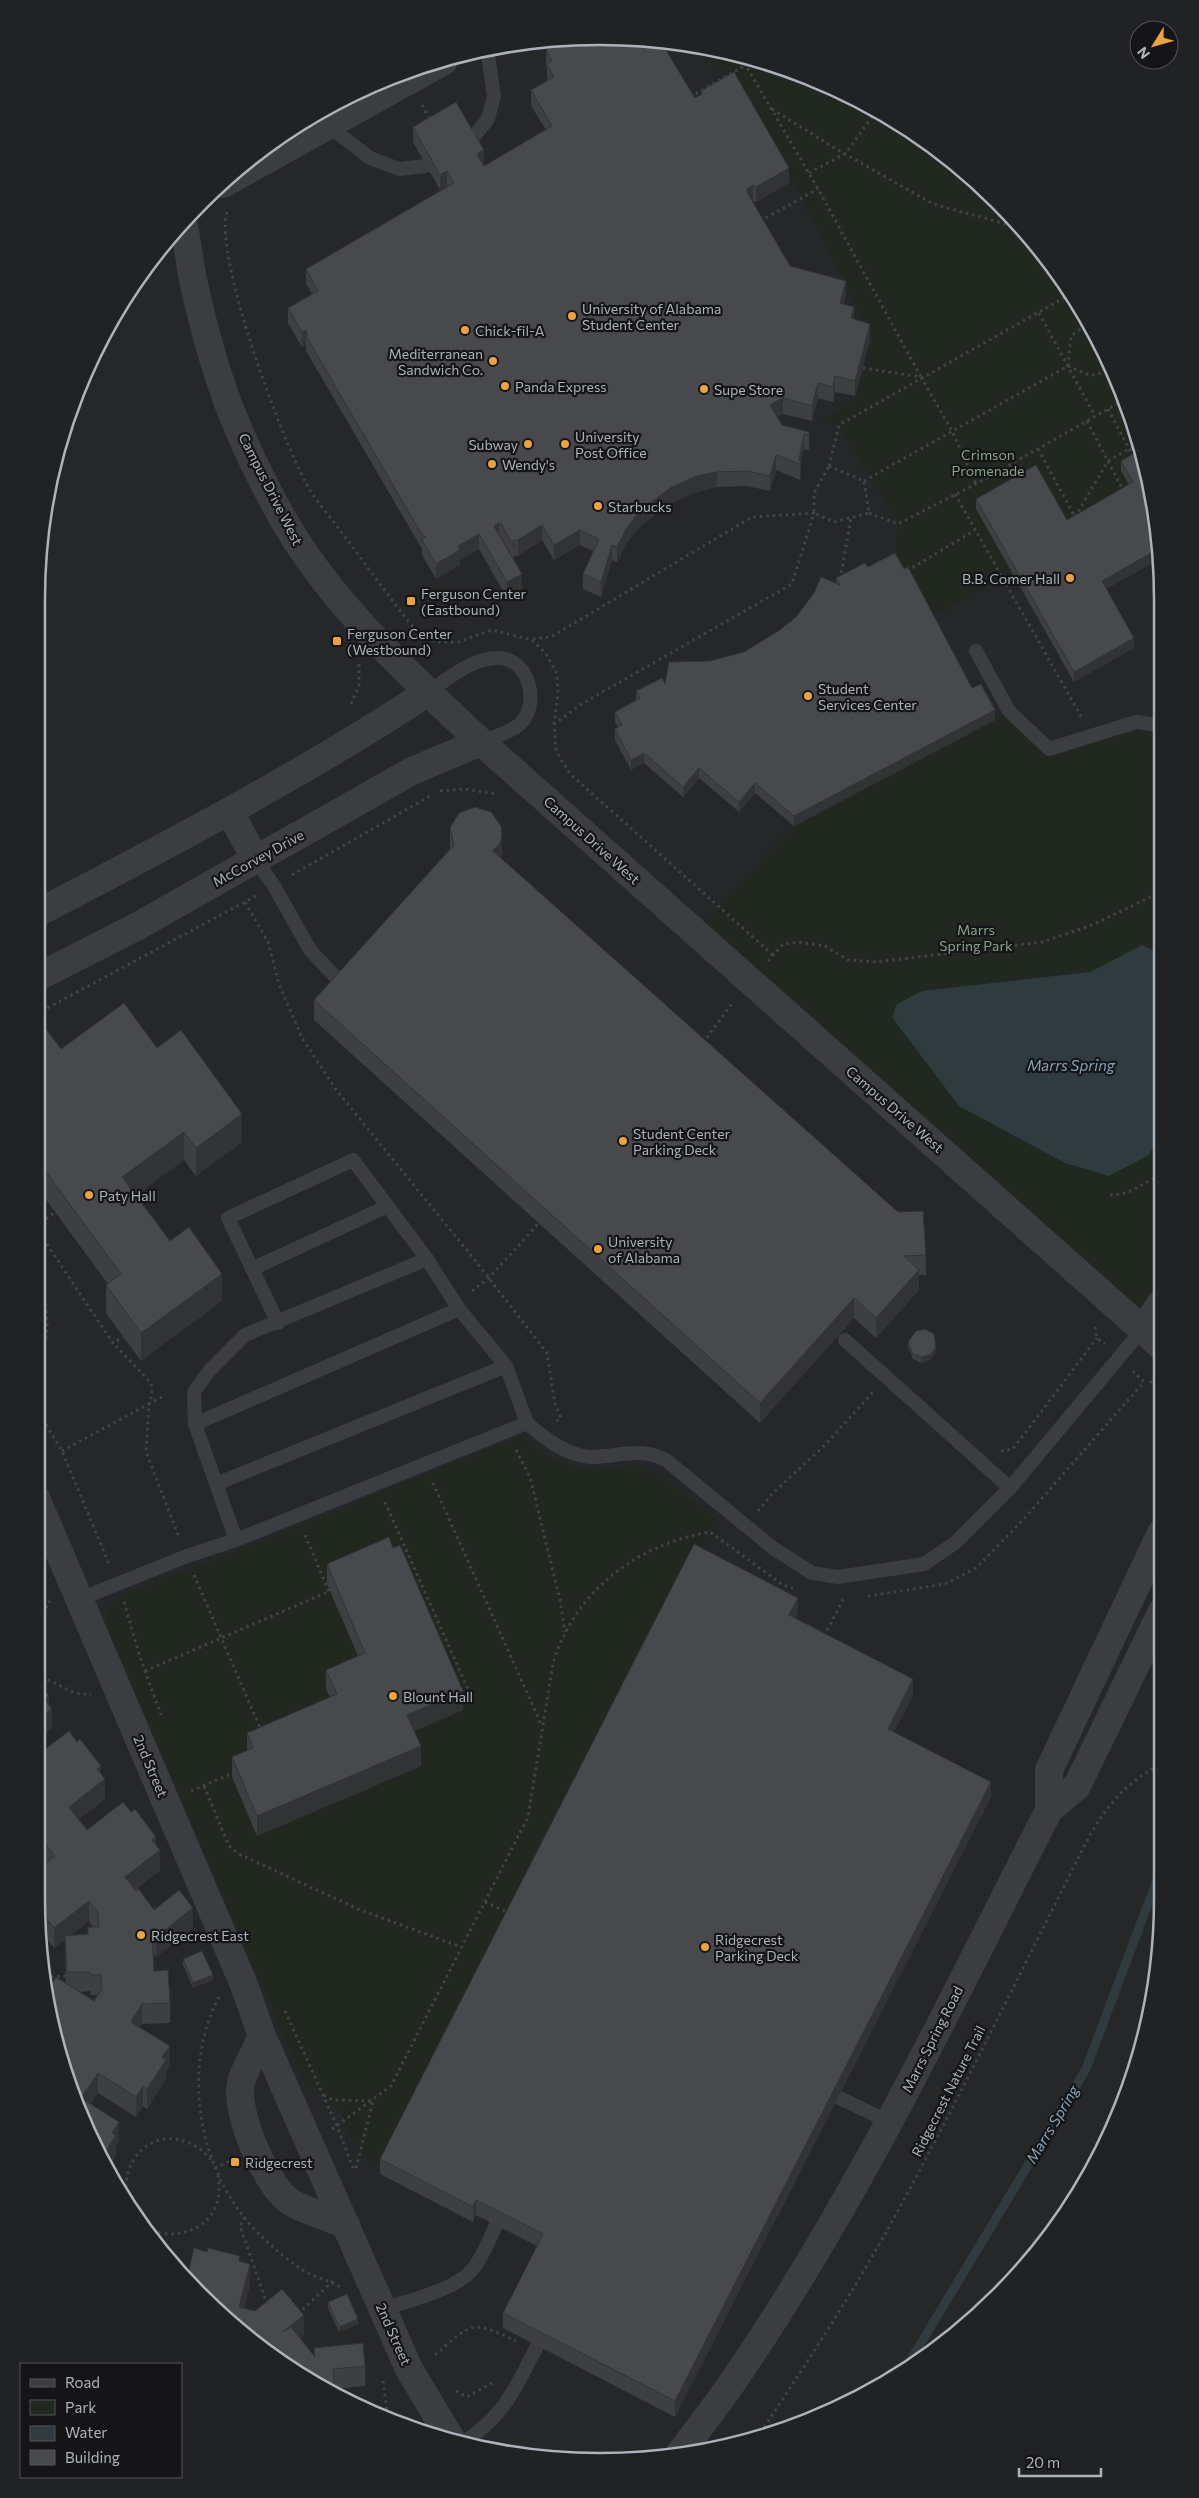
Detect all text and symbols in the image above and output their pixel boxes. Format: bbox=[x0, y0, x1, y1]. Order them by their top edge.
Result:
north arrow bbox=[1129, 20, 1179, 70]
text: N bbox=[1133, 44, 1153, 62]
place label: University of Alabama Student Center bbox=[582, 300, 721, 333]
marker: University of Alabama Student Center bbox=[566, 310, 578, 322]
place label: Chick-fil-A bbox=[475, 322, 545, 339]
marker: Chick-fil-A bbox=[459, 324, 471, 336]
place label: Mediterranean Sandwich Co. bbox=[388, 345, 483, 378]
marker: Mediterranean Sandwich Co. bbox=[487, 355, 499, 367]
place label: Panda Express bbox=[515, 378, 607, 395]
marker: Panda Express bbox=[499, 380, 511, 392]
place label: Supe Store bbox=[714, 381, 783, 398]
marker: Supe Store bbox=[698, 383, 710, 395]
place label: University Post Office bbox=[575, 428, 647, 461]
street label: Campus Drive West bbox=[235, 430, 307, 548]
place label: Subway bbox=[468, 436, 518, 453]
marker: Subway bbox=[522, 438, 534, 450]
marker: University Post Office bbox=[559, 438, 571, 450]
park label: Crimson Promenade bbox=[952, 446, 1024, 479]
place label: Wendy's bbox=[502, 456, 555, 473]
marker: Wendy's bbox=[486, 458, 498, 470]
place label: Starbucks bbox=[608, 498, 672, 515]
marker: Starbucks bbox=[592, 500, 604, 512]
place label: B.B. Comer Hall bbox=[962, 570, 1060, 587]
marker: B.B. Comer Hall bbox=[1064, 572, 1076, 584]
place label: Ferguson Center (Eastbound) bbox=[421, 585, 527, 618]
marker: Ferguson Center (Eastbound) bbox=[405, 595, 417, 607]
place label: Ferguson Center (Westbound) bbox=[347, 625, 453, 658]
marker: Ferguson Center (Westbound) bbox=[331, 635, 343, 647]
place label: Student Services Center bbox=[818, 680, 917, 713]
marker: Student Services Center bbox=[802, 690, 814, 702]
street label: Campus Drive West bbox=[540, 792, 644, 888]
street label: McCorvey Drive bbox=[209, 826, 307, 890]
park label: Marrs Spring Park bbox=[939, 921, 1013, 954]
water label: Marrs Spring bbox=[1027, 1056, 1116, 1074]
street label: Campus Drive West bbox=[843, 1062, 947, 1156]
place label: Student Center Parking Deck bbox=[633, 1125, 731, 1158]
marker: Student Center Parking Deck bbox=[617, 1135, 629, 1147]
place label: Paty Hall bbox=[99, 1187, 156, 1204]
marker: Paty Hall bbox=[83, 1189, 95, 1201]
place label: University of Alabama bbox=[608, 1233, 680, 1266]
marker: University of Alabama bbox=[592, 1243, 604, 1255]
place label: Blount Hall bbox=[403, 1688, 473, 1705]
marker: Blount Hall bbox=[387, 1690, 399, 1702]
street label: 2nd Street bbox=[130, 1732, 172, 1800]
place label: Ridgecrest East bbox=[151, 1927, 249, 1944]
marker: Ridgecrest East bbox=[135, 1929, 147, 1941]
place label: Ridgecrest Parking Deck bbox=[715, 1931, 799, 1964]
marker: Ridgecrest Parking Deck bbox=[699, 1941, 711, 1953]
street label: Marrs Spring Road bbox=[898, 1983, 966, 2095]
street label: Ridgecrest Nature Trail bbox=[908, 2023, 988, 2159]
water label: Marrs Spring bbox=[1022, 2081, 1083, 2166]
place label: Ridgecrest bbox=[245, 2154, 313, 2171]
marker: Ridgecrest bbox=[229, 2156, 241, 2168]
street label: 2nd Street bbox=[373, 2300, 415, 2368]
legend bbox=[20, 2363, 182, 2478]
text: Road bbox=[65, 2373, 100, 2391]
text: Park bbox=[65, 2398, 96, 2416]
text: Water bbox=[65, 2423, 107, 2441]
scale bar bbox=[1019, 2446, 1102, 2478]
text: Building bbox=[65, 2448, 120, 2466]
text: 20 m bbox=[1026, 2453, 1060, 2471]

